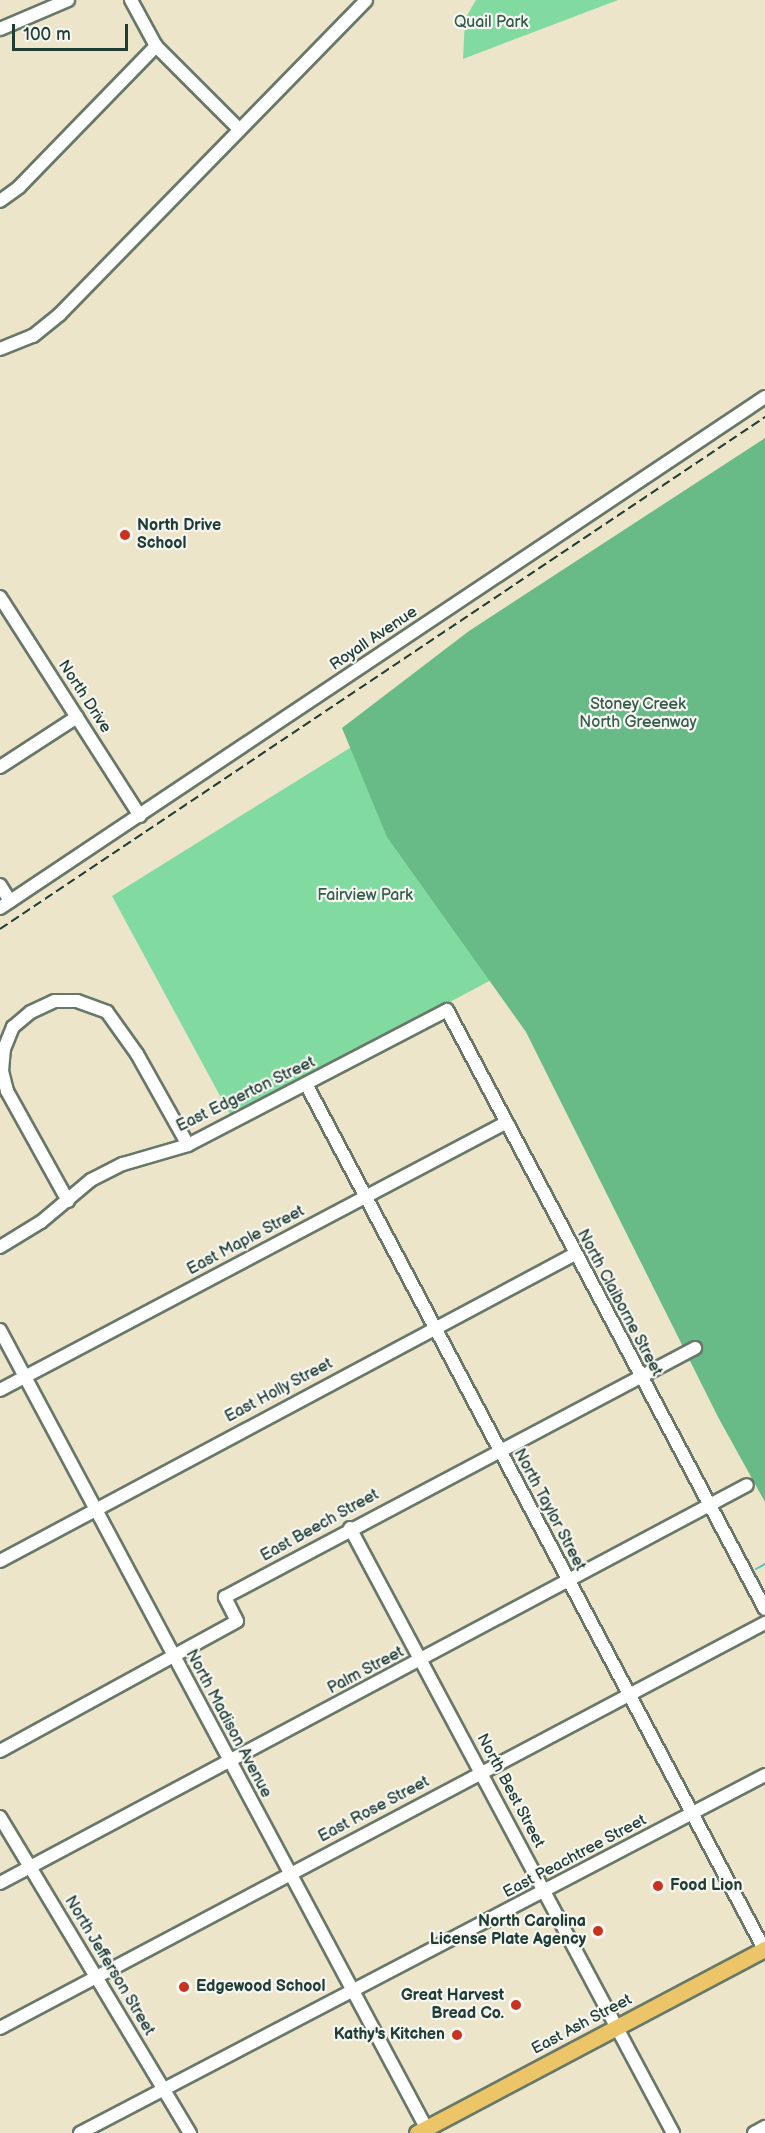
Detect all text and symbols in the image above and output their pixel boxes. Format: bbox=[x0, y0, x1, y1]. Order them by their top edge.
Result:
scale bar bbox=[15, 12, 130, 50]
park label: Quail Park bbox=[454, 13, 528, 33]
text: 100 m bbox=[23, 24, 71, 45]
place label: North Drive School bbox=[137, 516, 221, 554]
marker: North Drive School bbox=[118, 528, 132, 542]
street label: Royall Avenue bbox=[327, 603, 421, 675]
street label: North Drive bbox=[53, 657, 115, 737]
park label: Stoney Creek North Greenway bbox=[579, 695, 697, 733]
park label: Fairview Park bbox=[317, 886, 413, 906]
street label: East Edgerton Street bbox=[173, 1053, 319, 1137]
street label: East Maple Street bbox=[184, 1202, 308, 1280]
street label: North Claiborne Street bbox=[572, 1226, 666, 1380]
street label: East Holly Street bbox=[221, 1354, 337, 1428]
street label: North Taylor Street bbox=[509, 1445, 589, 1575]
street label: East Beech Street bbox=[257, 1486, 383, 1566]
street label: Palm Street bbox=[325, 1643, 407, 1699]
street label: North Madison Avenue bbox=[181, 1647, 275, 1801]
street label: North Best Street bbox=[472, 1731, 548, 1851]
street label: East Rose Street bbox=[315, 1773, 433, 1847]
street label: East Peachtree Street bbox=[500, 1811, 650, 1903]
place label: Food Lion bbox=[670, 1876, 742, 1896]
marker: Food Lion bbox=[651, 1879, 665, 1893]
street label: North Jefferson Street bbox=[59, 1892, 159, 2040]
place label: North Carolina License Plate Agency bbox=[430, 1912, 586, 1950]
marker: North Carolina License Plate Agency bbox=[591, 1924, 605, 1938]
place label: Edgewood School bbox=[196, 1977, 325, 1997]
marker: Edgewood School bbox=[177, 1980, 191, 1994]
place label: Great Harvest Bread Co. bbox=[401, 1986, 504, 2024]
street label: East Ash Street bbox=[529, 1990, 635, 2060]
marker: Great Harvest Bread Co. bbox=[509, 1998, 523, 2012]
place label: Kathy's Kitchen bbox=[334, 2025, 445, 2045]
marker: Kathy's Kitchen bbox=[450, 2028, 464, 2042]

